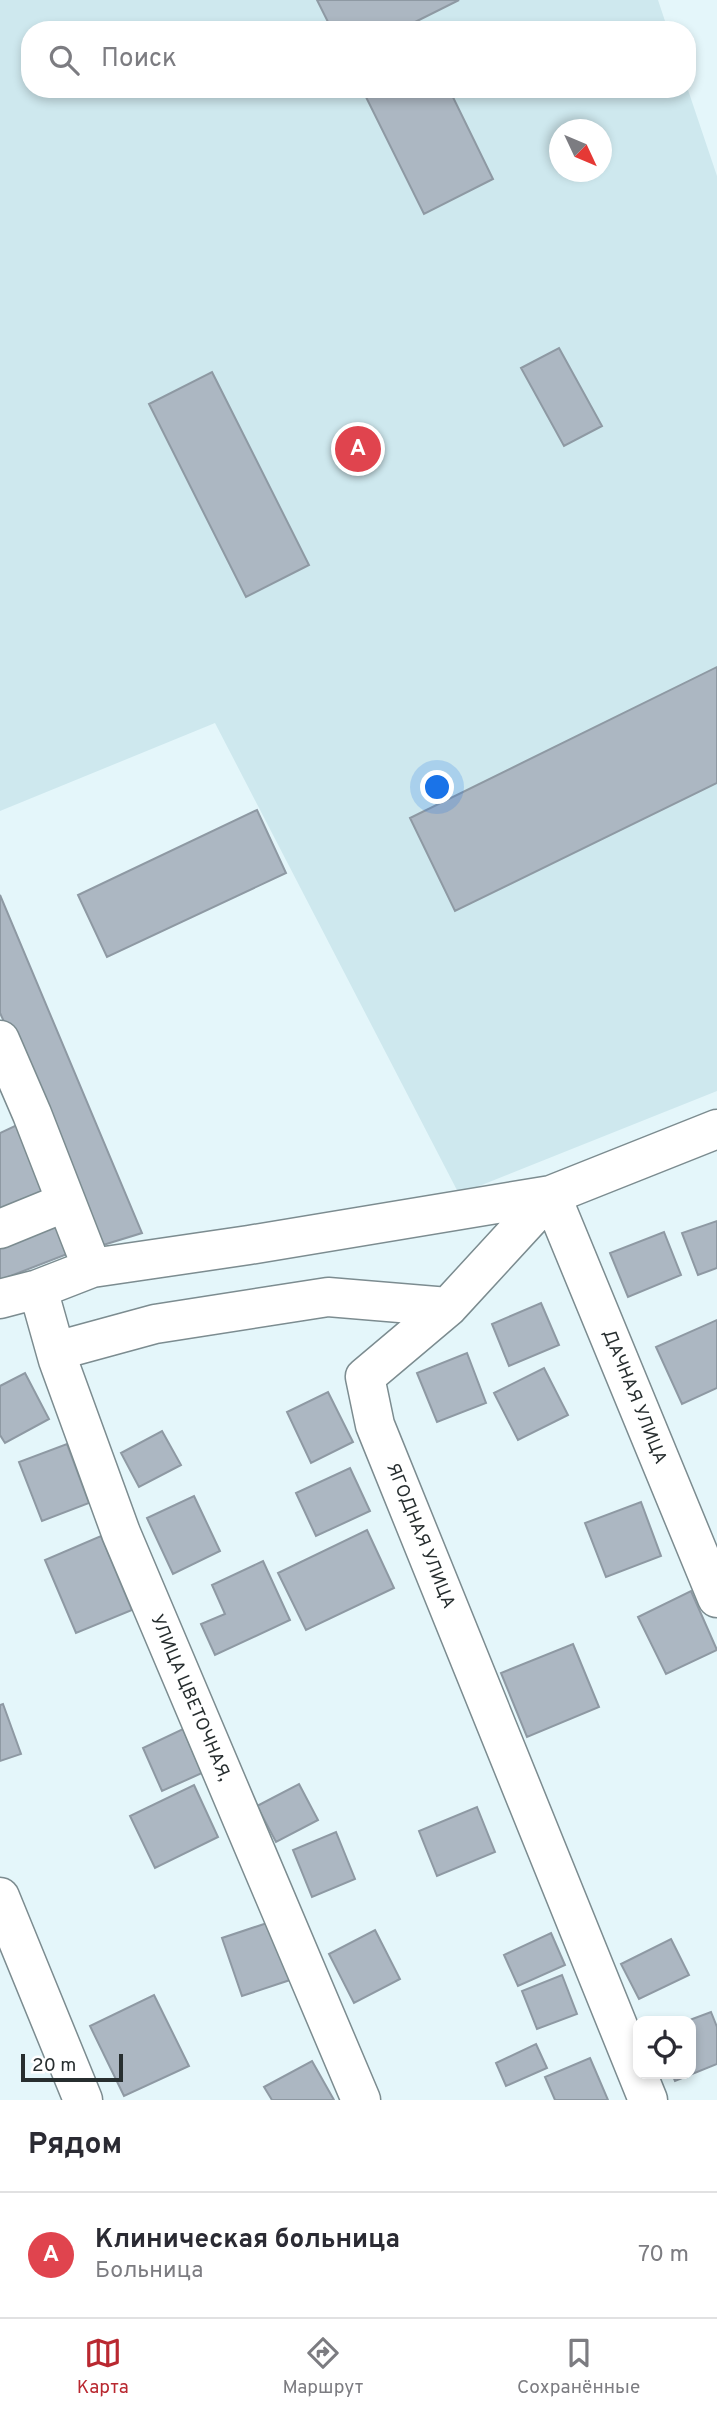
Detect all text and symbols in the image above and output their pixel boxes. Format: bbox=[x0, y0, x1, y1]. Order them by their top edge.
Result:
search box bbox=[21, 21, 696, 98]
icon: search bbox=[45, 41, 83, 79]
text: Поиск bbox=[101, 43, 177, 76]
north arrow bbox=[549, 119, 612, 182]
pin: A bbox=[335, 423, 381, 475]
your location bbox=[420, 770, 454, 804]
street label: ДАЧНАЯ УЛИЦА bbox=[596, 1326, 672, 1468]
street label: ЯГОДНАЯ УЛИЦА bbox=[380, 1460, 460, 1612]
street label: УЛИЦА ЦВЕТОЧНАЯ, bbox=[145, 1611, 235, 1785]
map controls bbox=[633, 2016, 696, 2079]
button: locate bbox=[633, 2016, 696, 2079]
scale bar bbox=[21, 2051, 122, 2083]
text: 20 m bbox=[32, 2054, 76, 2078]
text: Рядом bbox=[28, 2127, 122, 2164]
text: Клиническая больница bbox=[95, 2224, 400, 2257]
text: A bbox=[43, 2241, 59, 2270]
text: 70 m bbox=[638, 2241, 689, 2270]
text: Больница bbox=[95, 2257, 203, 2286]
tab: Карта bbox=[77, 2334, 129, 2400]
tab: Маршрут bbox=[282, 2334, 363, 2400]
tab: Сохранённые bbox=[517, 2334, 640, 2400]

